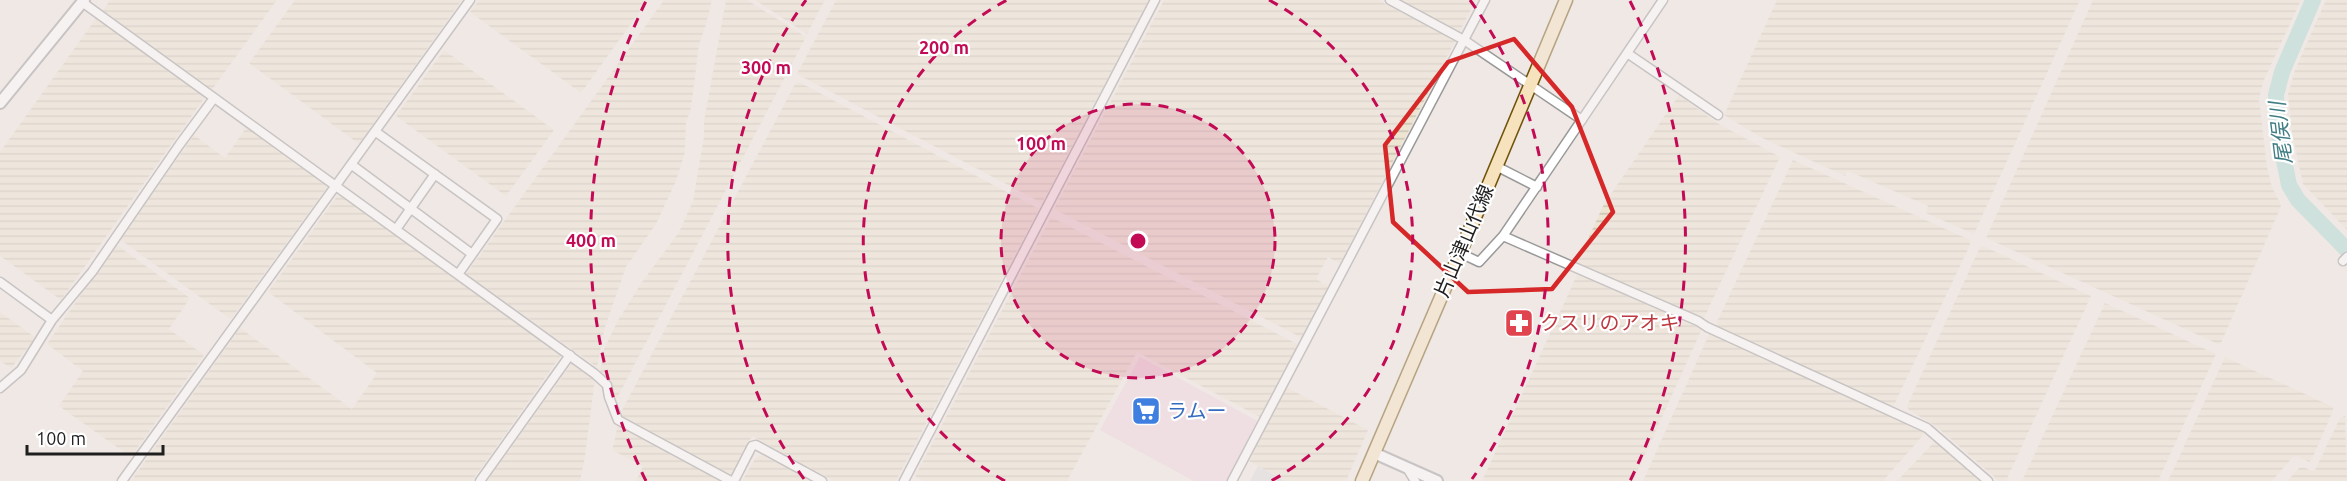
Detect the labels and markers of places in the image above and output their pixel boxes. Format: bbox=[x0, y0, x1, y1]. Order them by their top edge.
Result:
centre of rings bbox=[1128, 231, 1148, 251]
pharmacy icon: クスリのアオキ bbox=[1503, 307, 1535, 339]
place label: クスリのアオキ bbox=[1540, 311, 1679, 334]
supermarket icon: ラムー bbox=[1130, 395, 1162, 427]
place label: ラムー bbox=[1167, 399, 1226, 422]

